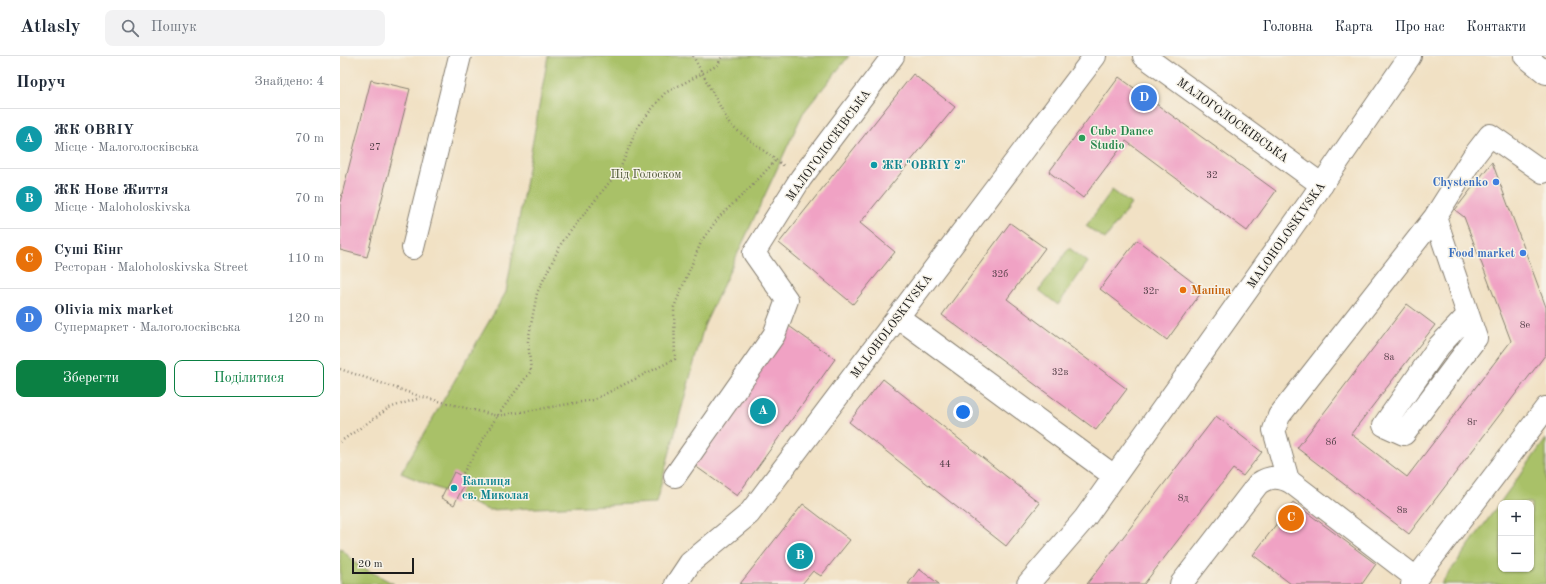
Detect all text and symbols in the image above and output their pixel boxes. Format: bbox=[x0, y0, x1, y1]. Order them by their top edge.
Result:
search box bbox=[105, 10, 385, 46]
icon: search bbox=[119, 17, 141, 39]
text: Atlasly bbox=[20, 18, 81, 37]
text: Пошук bbox=[151, 20, 197, 35]
text: Головна bbox=[1262, 20, 1313, 34]
text: Карта bbox=[1335, 20, 1373, 34]
text: Про нас bbox=[1395, 20, 1445, 34]
text: Контакти bbox=[1467, 20, 1526, 34]
text: Поруч bbox=[16, 74, 65, 91]
text: Знайдено: 4 bbox=[255, 75, 324, 88]
street label: МАЛОГОЛОСКІВСЬКА bbox=[1175, 76, 1290, 165]
pin: D bbox=[1131, 83, 1157, 113]
street label: МАЛОГОЛОСКІВСЬКА bbox=[784, 88, 873, 203]
text: ЖК OBRIY bbox=[54, 123, 134, 138]
place label: Cube Dance Studio bbox=[1090, 126, 1154, 152]
text: A bbox=[24, 132, 34, 145]
text: 70 m bbox=[295, 132, 324, 145]
marker: Cube Dance Studio bbox=[1077, 133, 1087, 143]
text: Місце · Малоголосківська bbox=[54, 141, 199, 154]
house number: 27 bbox=[369, 142, 381, 152]
marker: ЖК "OBRIY 2" bbox=[869, 160, 879, 170]
place label: ЖК "OBRIY 2" bbox=[882, 160, 966, 172]
park label: Під Голоском bbox=[611, 168, 682, 181]
house number: 32 bbox=[1206, 170, 1218, 180]
place label: Chystenko bbox=[1432, 177, 1488, 189]
marker: Chystenko bbox=[1491, 177, 1501, 187]
street label: MALOHOLOSKIVSKA bbox=[1246, 180, 1328, 291]
text: ЖК Нове Життя bbox=[54, 183, 169, 198]
text: B bbox=[24, 192, 34, 205]
text: 70 m bbox=[295, 192, 324, 205]
text: Місце · Maloholoskivska bbox=[54, 201, 190, 214]
text: Суші Кінг bbox=[54, 243, 123, 258]
place label: Food market bbox=[1448, 248, 1516, 260]
marker: Food market bbox=[1518, 248, 1528, 258]
text: C bbox=[25, 252, 33, 265]
text: 110 m bbox=[287, 252, 324, 265]
text: Ресторан · Maloholoskivska Street bbox=[54, 261, 248, 274]
house number: 32б bbox=[992, 269, 1008, 279]
street label: MALOHOLOSKIVSKA bbox=[849, 273, 935, 381]
marker: Мапіца bbox=[1178, 285, 1188, 295]
place label: Мапіца bbox=[1191, 285, 1231, 297]
house number: 32г bbox=[1143, 286, 1159, 296]
text: Olivia mix market bbox=[54, 303, 173, 318]
text: D bbox=[24, 312, 34, 325]
text: 120 m bbox=[287, 312, 324, 325]
house number: 8е bbox=[1520, 320, 1531, 330]
text: Супермаркет · Малоголосківська bbox=[54, 321, 240, 334]
house number: 8а bbox=[1384, 352, 1394, 362]
button: Зберегти bbox=[16, 360, 166, 397]
button: Поділитися bbox=[174, 360, 324, 397]
house number: 32в bbox=[1052, 367, 1068, 377]
pin: A bbox=[750, 396, 776, 426]
your location bbox=[953, 402, 973, 422]
house number: 8г bbox=[1467, 417, 1477, 427]
house number: 8б bbox=[1326, 437, 1336, 447]
house number: 44 bbox=[939, 459, 951, 469]
place label: Каплиця св. Миколая bbox=[462, 476, 529, 502]
marker: Каплиця св. Миколая bbox=[449, 483, 459, 493]
house number: 8д bbox=[1178, 493, 1188, 503]
map controls bbox=[1498, 500, 1534, 572]
button: + bbox=[1498, 500, 1534, 536]
pin: C bbox=[1278, 503, 1304, 533]
house number: 8в bbox=[1397, 505, 1407, 515]
button: − bbox=[1498, 536, 1534, 572]
pin: B bbox=[787, 541, 813, 571]
scale bar bbox=[352, 556, 414, 575]
text: 20 m bbox=[358, 559, 383, 570]

